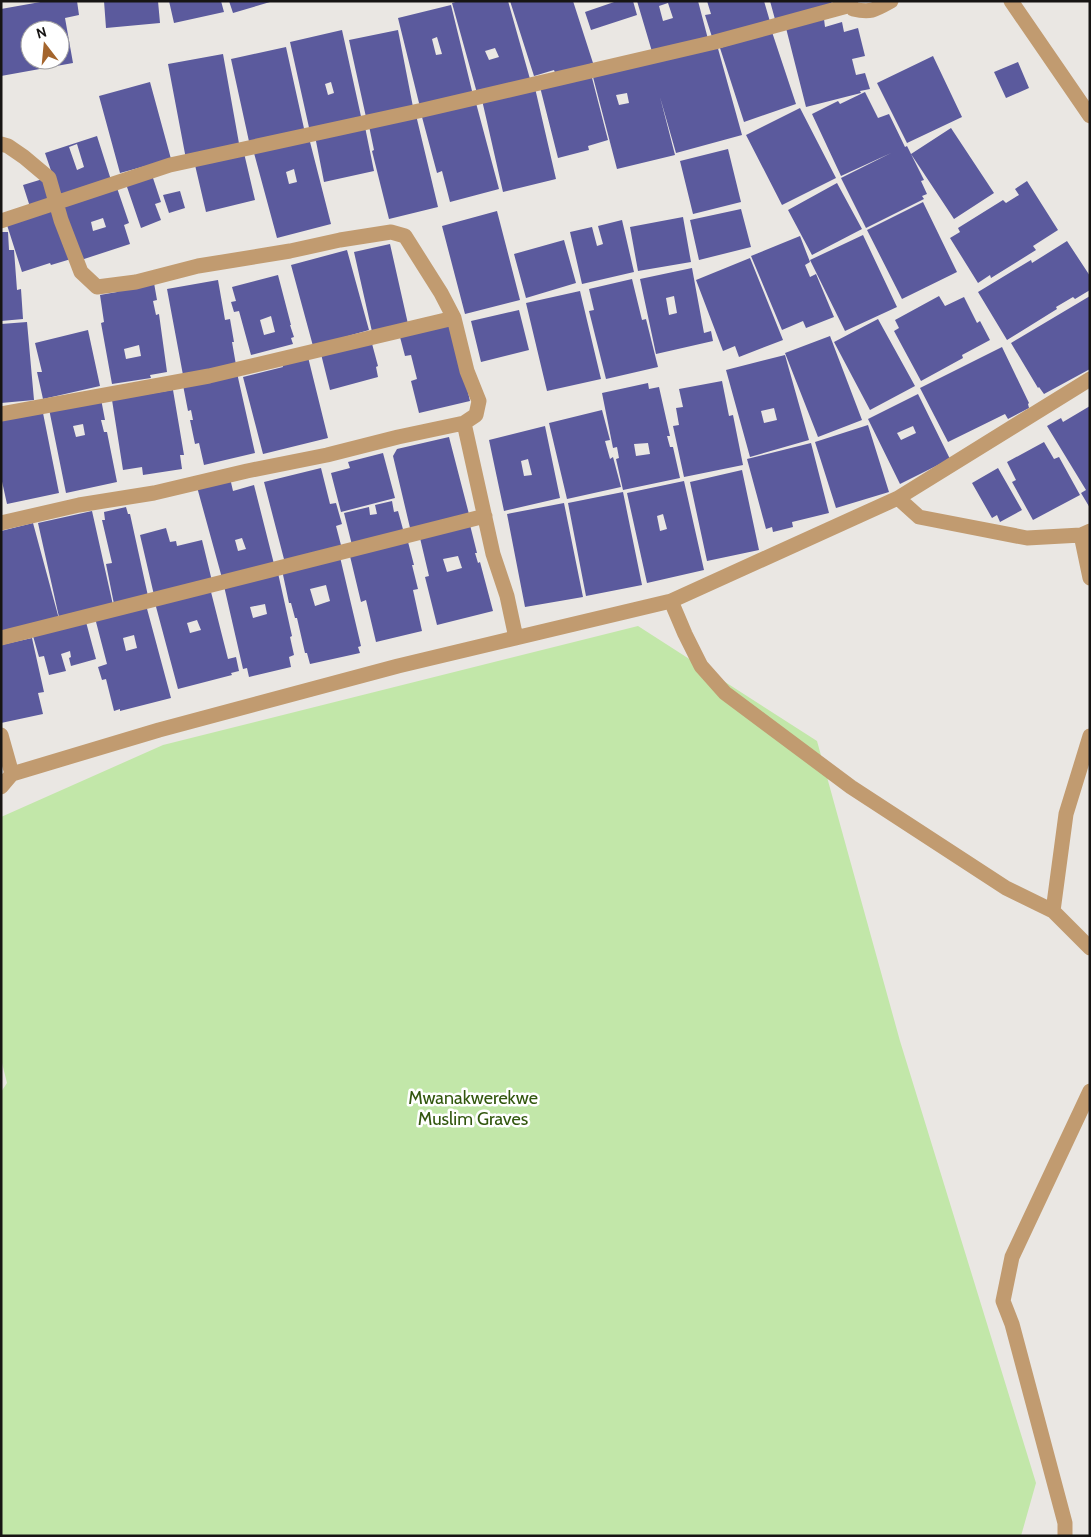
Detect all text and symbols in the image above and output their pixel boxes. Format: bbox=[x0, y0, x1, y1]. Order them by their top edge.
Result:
north arrow bbox=[20, 20, 70, 70]
text: N bbox=[34, 22, 49, 43]
park label: Mwanakwerekwe Muslim Graves bbox=[408, 1087, 538, 1130]

